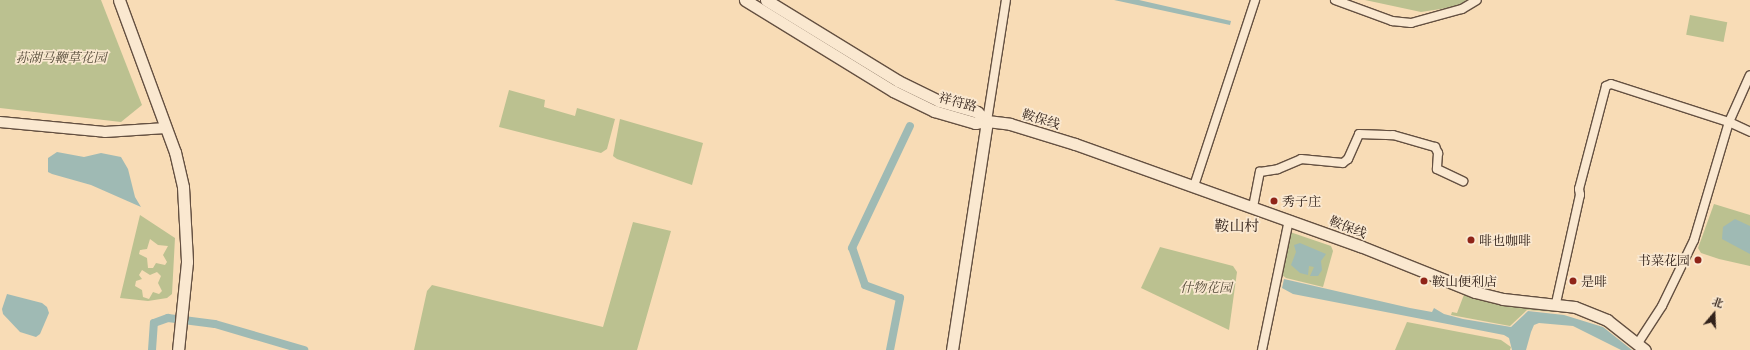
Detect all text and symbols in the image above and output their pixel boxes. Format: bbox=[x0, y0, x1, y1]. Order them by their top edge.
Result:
park label: 荪湖马鞭草花园 bbox=[16, 49, 106, 65]
street label: 祥符路 bbox=[937, 89, 979, 115]
street label: 鞍保线 bbox=[1020, 106, 1062, 132]
place label: 秀子庄 bbox=[1282, 193, 1321, 209]
marker: 秀子庄 bbox=[1269, 196, 1279, 206]
street label: 鞍保线 bbox=[1327, 213, 1369, 241]
district label: 鞍山村 bbox=[1215, 217, 1259, 235]
place label: 啡也咖啡 bbox=[1479, 232, 1531, 248]
marker: 啡也咖啡 bbox=[1466, 235, 1476, 245]
place label: 书菜花园 bbox=[1638, 252, 1690, 268]
marker: 书菜花园 bbox=[1693, 255, 1703, 265]
place label: 鞍山便利店 bbox=[1432, 273, 1497, 289]
place label: 是啡 bbox=[1581, 273, 1607, 289]
marker: 鞍山便利店 bbox=[1419, 276, 1429, 286]
marker: 是啡 bbox=[1568, 276, 1578, 286]
park label: 什物花园 bbox=[1180, 279, 1232, 295]
north arrow bbox=[1694, 294, 1734, 334]
text: 北 bbox=[1710, 294, 1725, 311]

